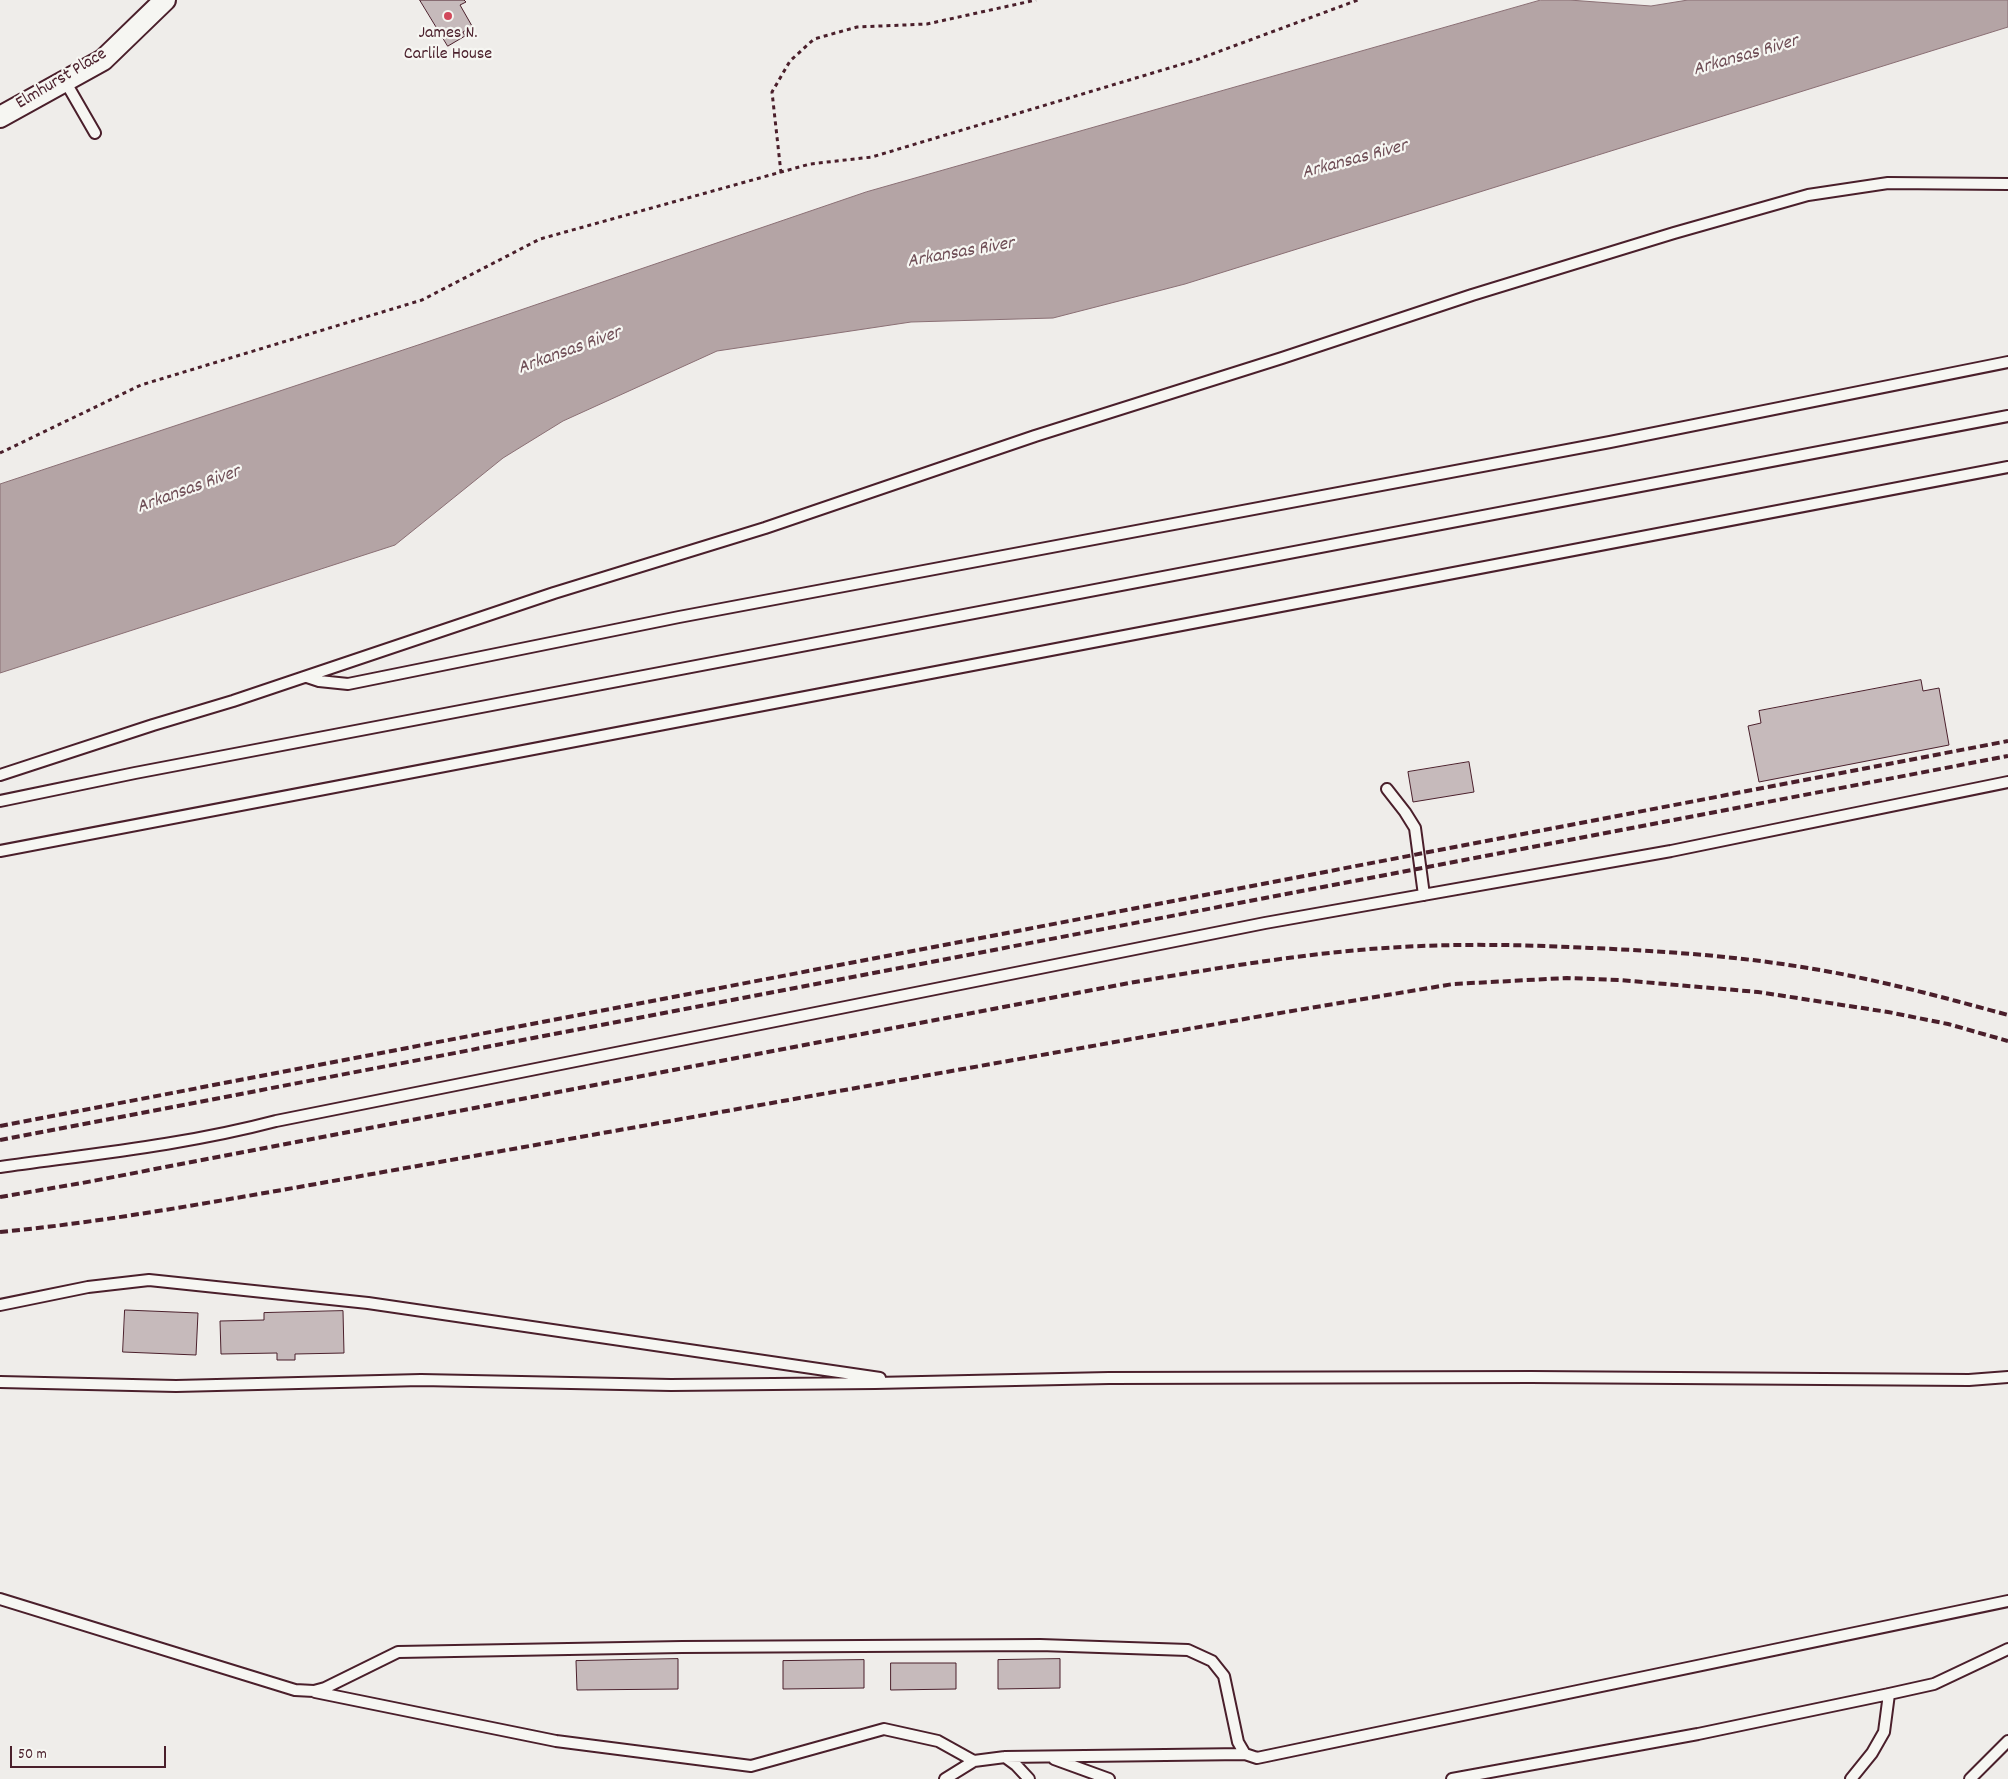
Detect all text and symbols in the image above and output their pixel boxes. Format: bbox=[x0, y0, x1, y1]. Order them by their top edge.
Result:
marker: James N. Carlile House bbox=[442, 10, 454, 22]
place label: James N. Carlile House bbox=[404, 24, 492, 66]
water label: Arkansas River bbox=[1691, 31, 1801, 83]
street label: Elmhurst Place bbox=[13, 45, 111, 115]
water label: Arkansas River bbox=[1300, 136, 1410, 186]
water label: Arkansas River bbox=[906, 233, 1016, 275]
water label: Arkansas River bbox=[515, 323, 625, 381]
water label: Arkansas River bbox=[134, 462, 244, 520]
scale bar bbox=[12, 1736, 169, 1768]
text: 50 m bbox=[18, 1744, 47, 1766]

